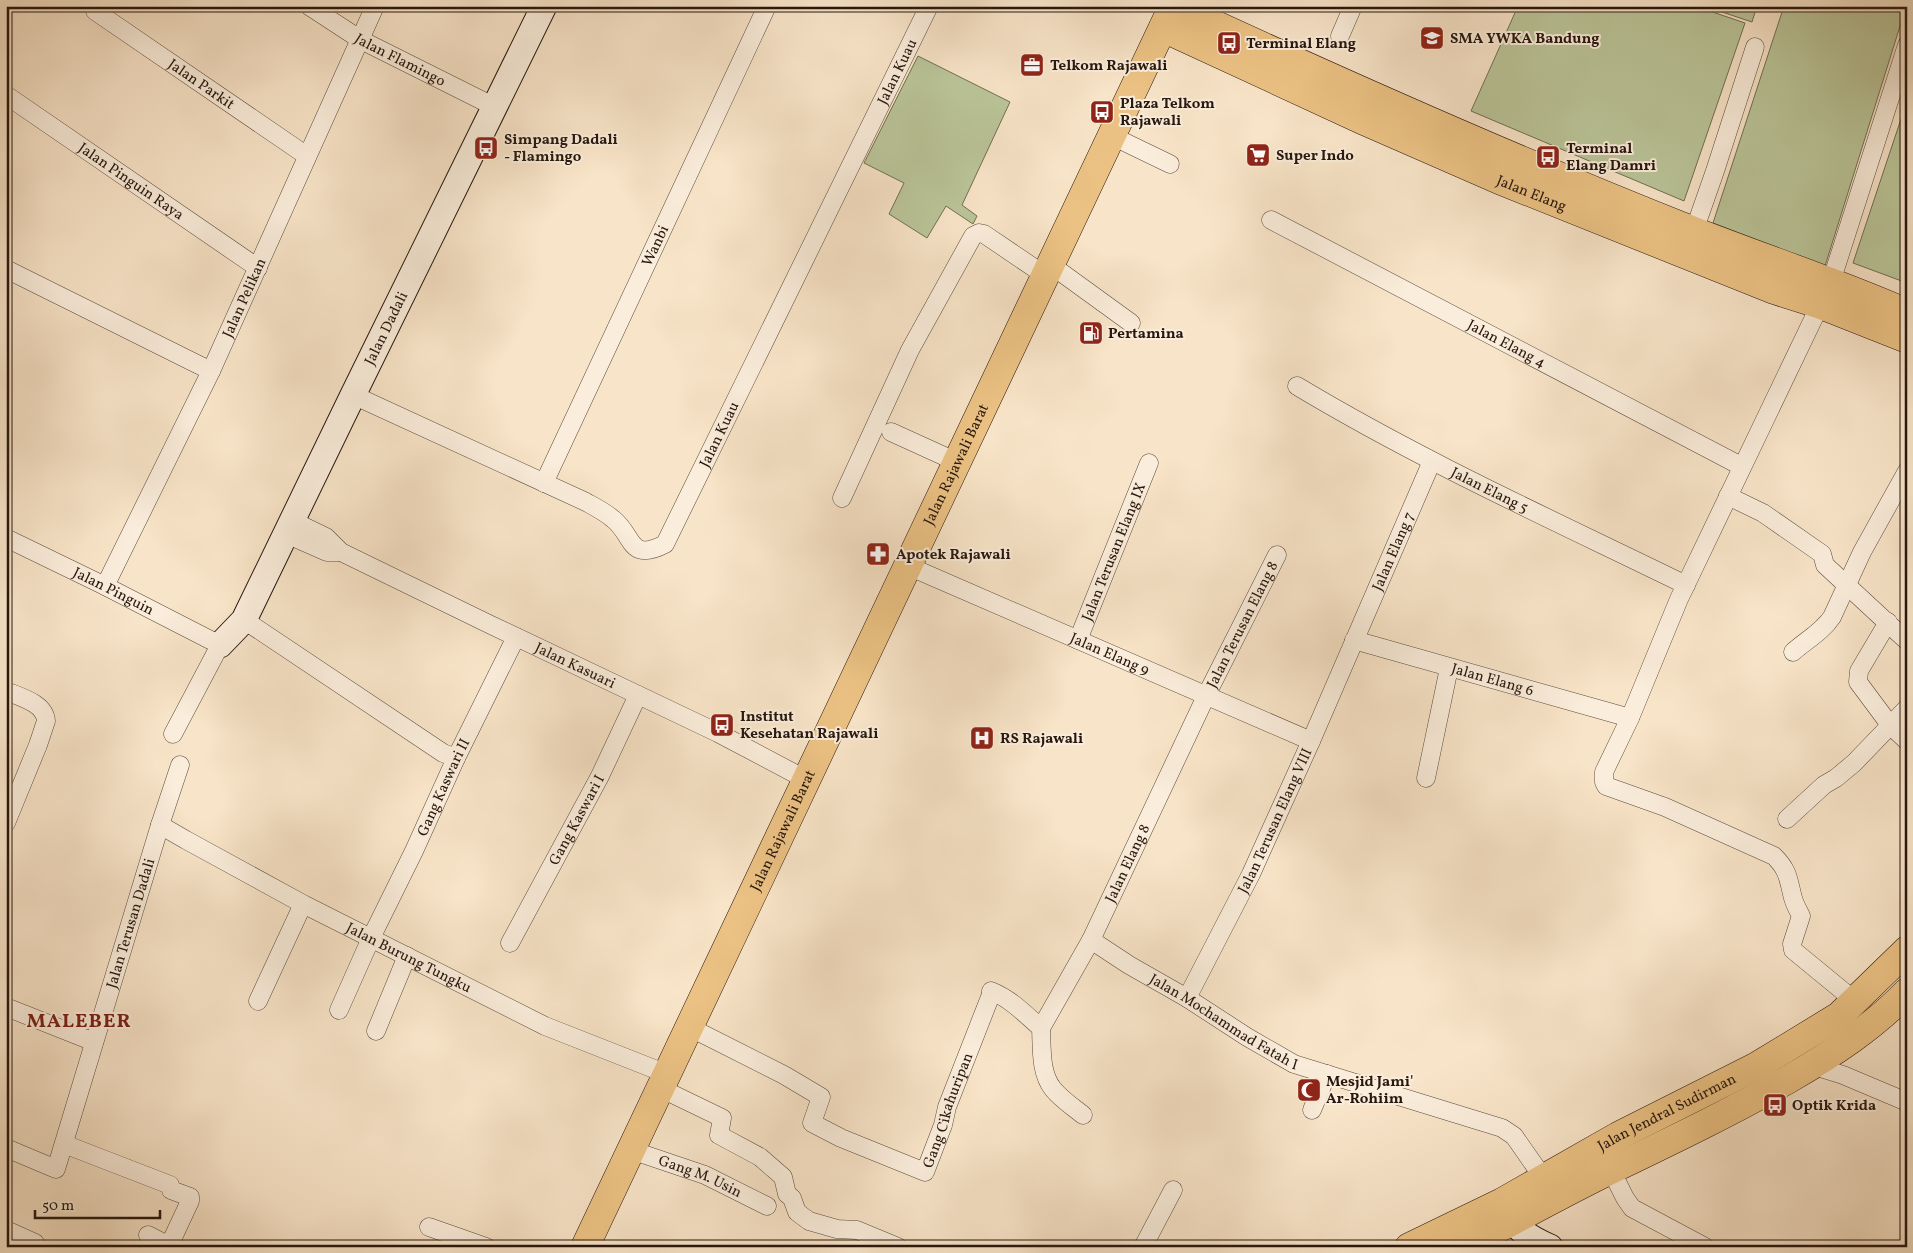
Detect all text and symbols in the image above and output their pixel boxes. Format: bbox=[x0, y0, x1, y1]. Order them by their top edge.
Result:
school or university icon: SMA YWKA Bandung bbox=[1419, 25, 1445, 51]
street label: Jalan Flamingo bbox=[350, 29, 449, 93]
place label: SMA YWKA Bandung bbox=[1450, 29, 1600, 50]
bus stop icon: Terminal Elang bbox=[1216, 30, 1242, 56]
place label: Terminal Elang bbox=[1246, 34, 1356, 55]
street label: Jalan Kuau bbox=[873, 36, 923, 109]
office icon: Telkom Rajawali bbox=[1019, 52, 1045, 78]
street label: Jalan Parkit bbox=[163, 55, 238, 115]
place label: Telkom Rajawali bbox=[1050, 56, 1168, 77]
place label: Plaza Telkom Rajawali bbox=[1120, 94, 1215, 132]
bus stop icon: Plaza Telkom Rajawali bbox=[1089, 99, 1115, 125]
place label: Simpang Dadali - Flamingo bbox=[504, 130, 618, 168]
bus stop icon: Simpang Dadali - Flamingo bbox=[473, 135, 499, 161]
street label: Jalan Pinguin Raya bbox=[73, 138, 188, 226]
place label: Terminal Elang Damri bbox=[1566, 139, 1656, 177]
supermarket icon: Super Indo bbox=[1245, 142, 1271, 168]
bus stop icon: Terminal Elang Damri bbox=[1535, 144, 1561, 170]
place label: Super Indo bbox=[1276, 146, 1354, 167]
street label: Jalan Elang bbox=[1493, 171, 1570, 218]
street label: Wanbi bbox=[638, 222, 675, 270]
street label: Jalan Pelikan bbox=[218, 255, 272, 342]
street label: Jalan Dadali bbox=[360, 288, 414, 369]
street label: Jalan Elang 4 bbox=[1463, 315, 1549, 374]
fuel station icon: Pertamina bbox=[1078, 320, 1104, 346]
place label: Pertamina bbox=[1108, 324, 1184, 345]
street label: Jalan Kuau bbox=[695, 399, 745, 471]
street label: Jalan Rajawali Barat bbox=[919, 401, 995, 529]
street label: Jalan Elang 5 bbox=[1447, 463, 1531, 519]
street label: Jalan Terusan Elang IX bbox=[1078, 480, 1152, 625]
street label: Jalan Elang 7 bbox=[1368, 509, 1421, 595]
pharmacy icon: Apotek Rajawali bbox=[865, 541, 891, 567]
place label: Apotek Rajawali bbox=[896, 545, 1011, 566]
street label: Jalan Terusan Elang 8 bbox=[1203, 558, 1284, 692]
street label: Jalan Pinguin bbox=[69, 563, 157, 621]
street label: Jalan Elang 9 bbox=[1066, 628, 1152, 682]
street label: Jalan Kasuari bbox=[531, 638, 618, 695]
street label: Jalan Elang 6 bbox=[1449, 659, 1536, 702]
place label: Institut Kesehatan Rajawali bbox=[740, 707, 878, 745]
bus stop icon: Institut Kesehatan Rajawali bbox=[709, 712, 735, 738]
hospital icon: RS Rajawali bbox=[969, 725, 995, 751]
place label: RS Rajawali bbox=[1000, 729, 1083, 750]
street label: Gang Kaswari II bbox=[413, 735, 476, 840]
street label: Jalan Terusan Elang VIII bbox=[1234, 745, 1318, 898]
street label: Jalan Rajawali Barat bbox=[746, 767, 822, 895]
street label: Gang Kaswari I bbox=[545, 771, 611, 870]
street label: Jalan Elang 8 bbox=[1101, 821, 1156, 907]
street label: Jalan Terusan Dadali bbox=[102, 856, 161, 991]
street label: Jalan Burung Tungku bbox=[342, 918, 475, 999]
street label: Jalan Mochammad Fatah I bbox=[1145, 969, 1300, 1077]
district label: MALEBER bbox=[26, 1008, 132, 1036]
street label: Gang Cikahuripan bbox=[918, 1050, 979, 1172]
street label: Jalan Jendral Sudirman bbox=[1594, 1069, 1740, 1157]
place label: Mesjid Jami' Ar-Rohiim bbox=[1326, 1072, 1413, 1110]
mosque icon: Mesjid Jami' Ar-Rohiim bbox=[1296, 1077, 1322, 1103]
bus stop icon: Optik Krida bbox=[1762, 1092, 1788, 1118]
place label: Optik Krida bbox=[1792, 1096, 1876, 1117]
street label: Gang M. Usin bbox=[655, 1151, 745, 1204]
scale bar bbox=[35, 1188, 160, 1220]
text: 50 m bbox=[42, 1196, 74, 1217]

